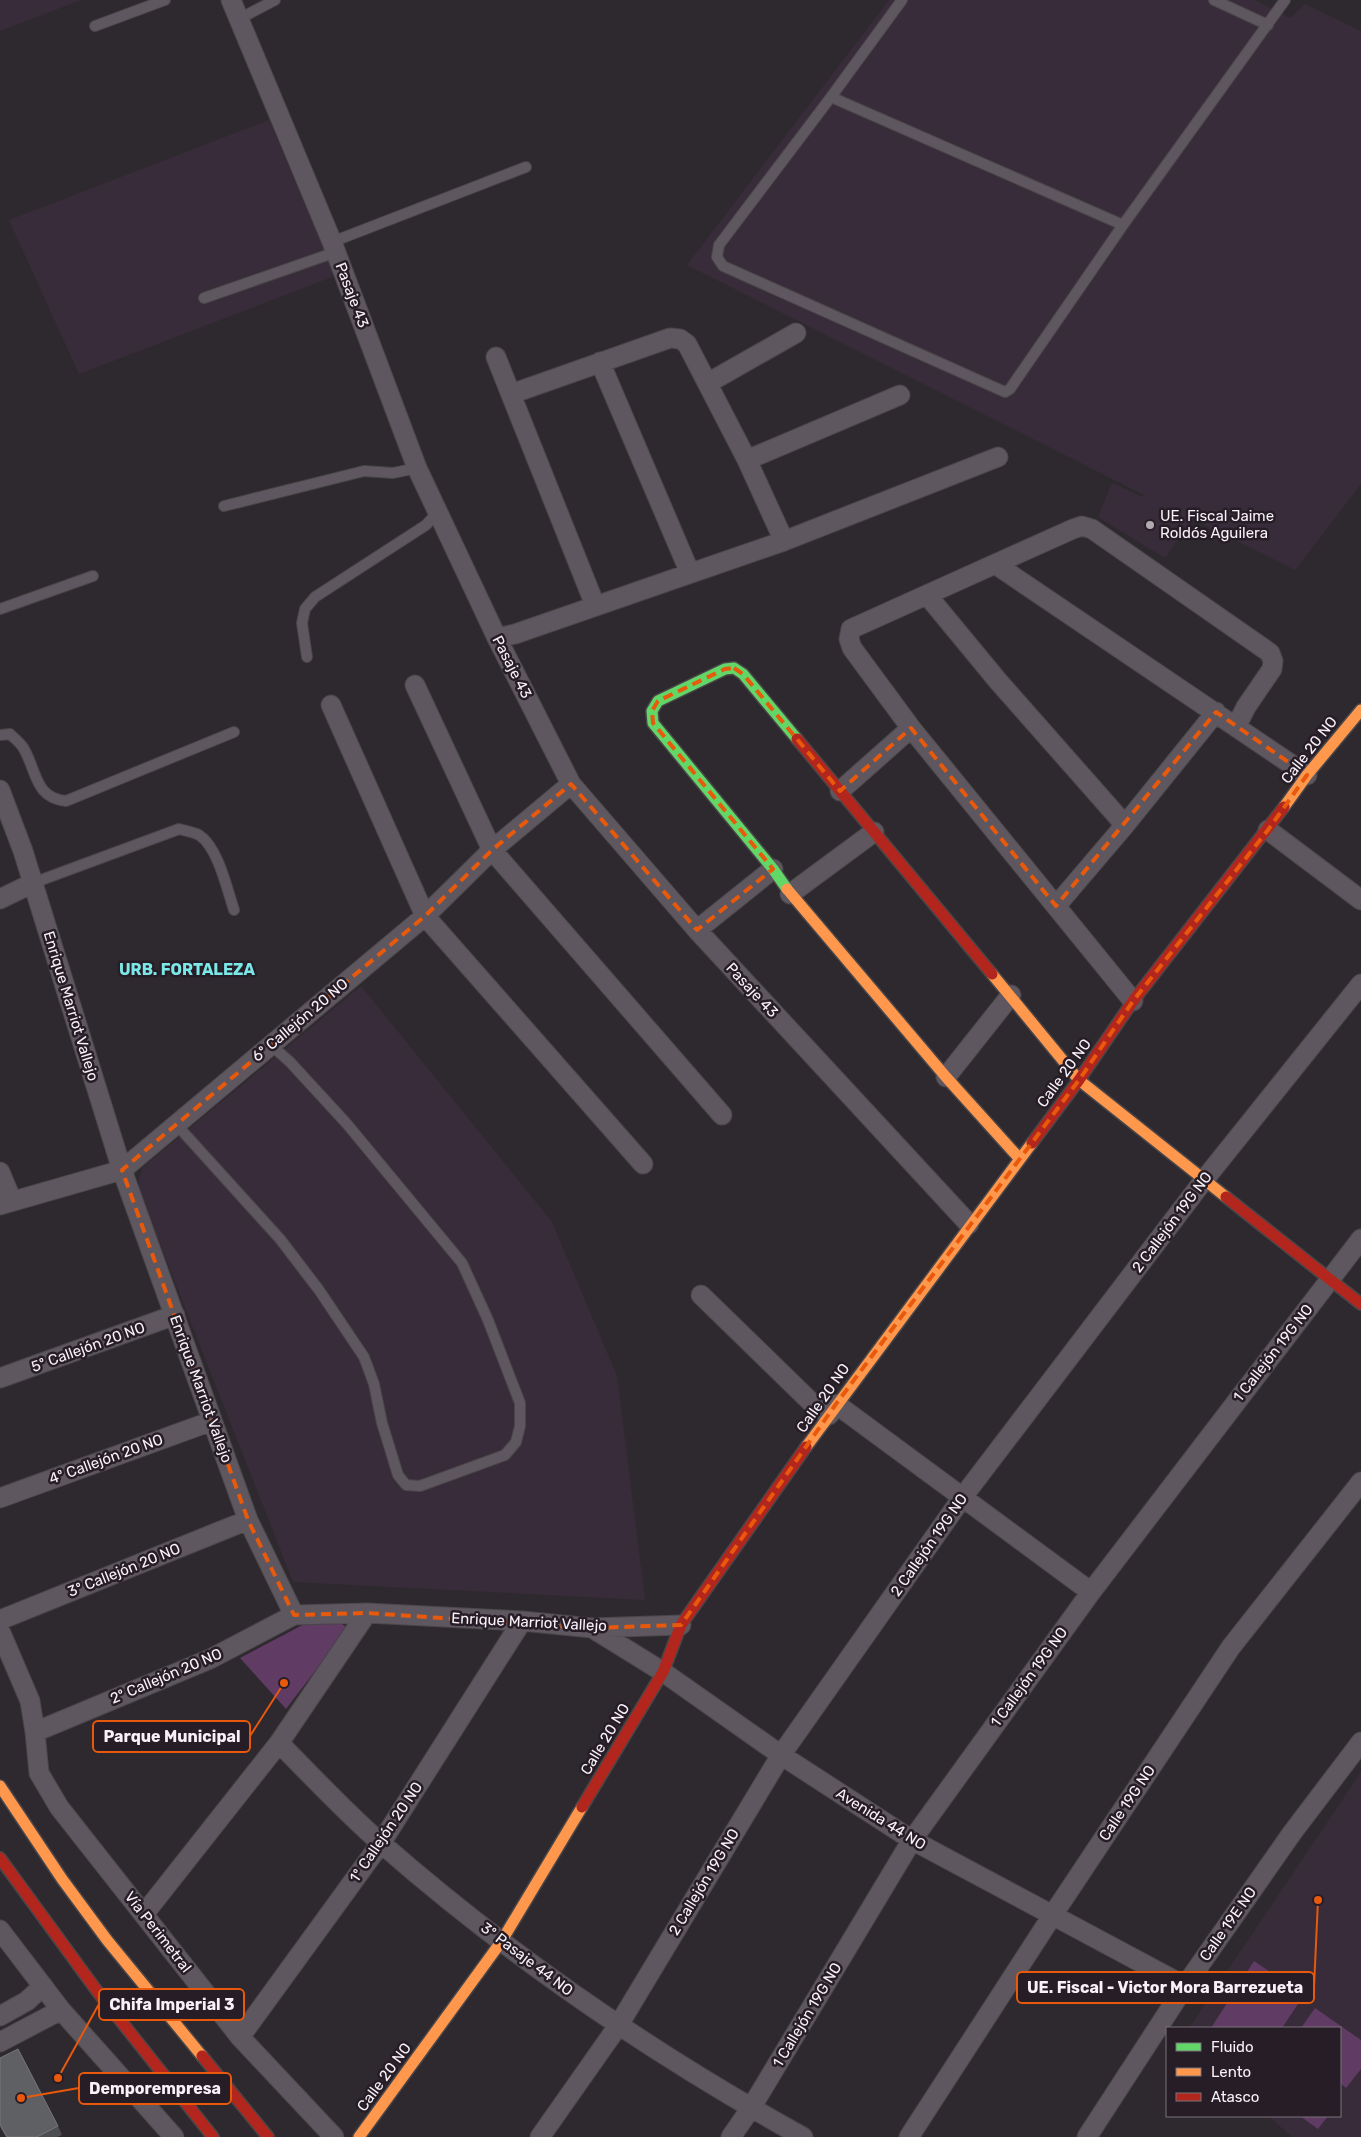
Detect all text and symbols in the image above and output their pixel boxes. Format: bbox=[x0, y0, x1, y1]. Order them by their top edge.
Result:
street label: Pasaje 43 bbox=[331, 260, 373, 330]
place label: UE. Fiscal Jaime Roldós Aguilera bbox=[1160, 507, 1274, 542]
marker: UE. Fiscal Jaime Roldós Aguilera bbox=[1144, 519, 1156, 531]
street label: Pasaje 43 bbox=[489, 633, 535, 701]
street label: Calle 20 NO bbox=[1277, 713, 1341, 787]
street label: Enrique Marriot Vallejo bbox=[40, 929, 102, 1083]
street label: Pasaje 43 bbox=[722, 959, 782, 1021]
district label: URB. FORTALEZA bbox=[119, 960, 256, 979]
street label: 6º Callejón 20 NO bbox=[248, 975, 352, 1065]
street label: Calle 20 NO bbox=[1033, 1035, 1095, 1111]
street label: 2 Callejón 19G NO bbox=[1128, 1168, 1216, 1276]
street label: 1 Callejón 19G NO bbox=[1229, 1301, 1317, 1405]
street label: Enrique Marriot Vallejo bbox=[166, 1313, 236, 1465]
street label: 5º Callejón 20 NO bbox=[29, 1318, 147, 1376]
street label: Calle 20 NO bbox=[793, 1360, 853, 1436]
street label: 4º Callejón 20 NO bbox=[46, 1430, 166, 1488]
street label: 2 Callejón 19G NO bbox=[887, 1490, 971, 1600]
street label: 3º Callejón 20 NO bbox=[65, 1539, 183, 1601]
street label: Enrique Marriot Vallejo bbox=[451, 1609, 607, 1635]
street label: 1 Callejón 19G NO bbox=[987, 1624, 1071, 1730]
street label: 2º Callejón 20 NO bbox=[107, 1644, 225, 1708]
street label: Calle 20 NO bbox=[577, 1700, 633, 1778]
callout: Parque Municipal bbox=[93, 1721, 250, 1752]
text: Parque Municipal bbox=[103, 1727, 241, 1746]
street label: Calle 19G NO bbox=[1095, 1762, 1159, 1844]
street label: 1º Callejón 20 NO bbox=[346, 1778, 426, 1886]
street label: Avenida 44 NO bbox=[833, 1784, 929, 1854]
street label: 2 Callejón 19G NO bbox=[665, 1825, 743, 1939]
street label: Calle 19E NO bbox=[1196, 1883, 1260, 1965]
street label: Vía Perimetral bbox=[121, 1888, 195, 1976]
street label: 3º Pasaje 44 NO bbox=[477, 1919, 577, 1999]
street label: 1 Callejón 19G NO bbox=[769, 1959, 845, 2071]
callout: UE. Fiscal - Victor Mora Barrezueta bbox=[1017, 1972, 1314, 2003]
text: UE. Fiscal - Victor Mora Barrezueta bbox=[1027, 1978, 1303, 1997]
callout: Chifa Imperial 3 bbox=[99, 1989, 244, 2020]
text: Chifa Imperial 3 bbox=[109, 1995, 235, 2014]
legend bbox=[1166, 2027, 1341, 2117]
text: Fluido bbox=[1211, 2038, 1254, 2056]
street label: Calle 20 NO bbox=[353, 2039, 415, 2115]
text: Lento bbox=[1211, 2063, 1251, 2081]
callout: Demporempresa bbox=[79, 2073, 231, 2104]
text: Demporempresa bbox=[89, 2079, 221, 2098]
text: Atasco bbox=[1211, 2088, 1259, 2106]

